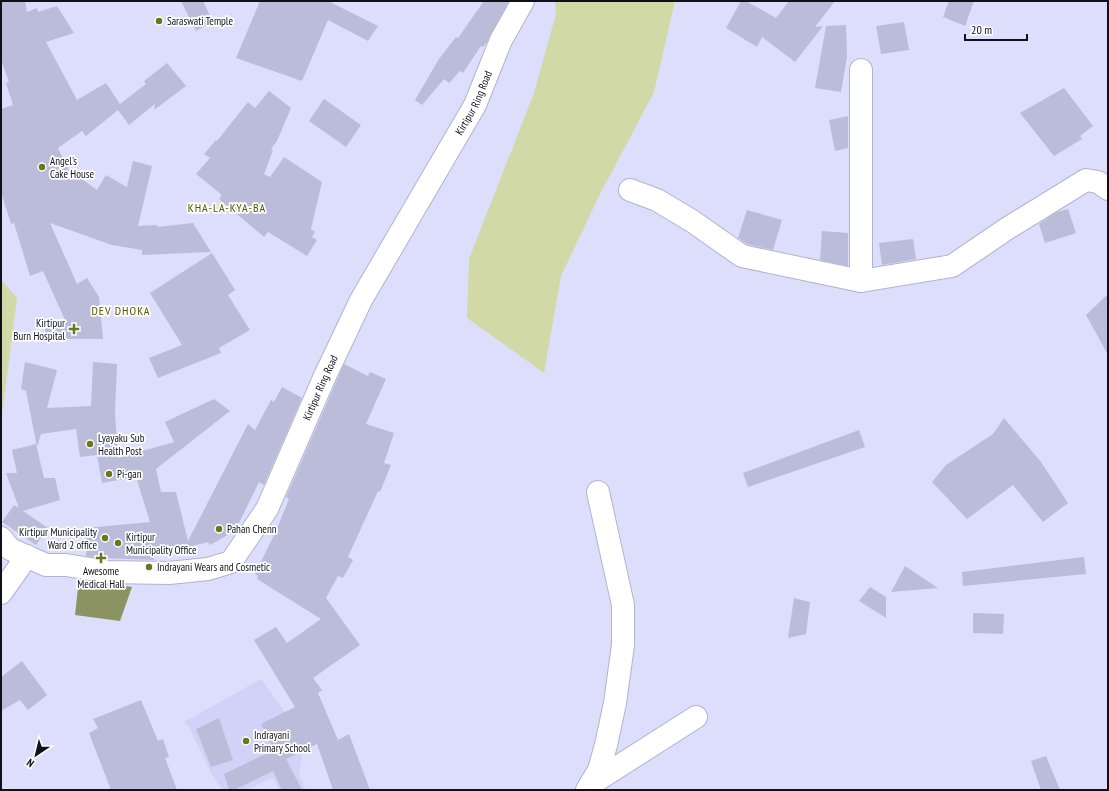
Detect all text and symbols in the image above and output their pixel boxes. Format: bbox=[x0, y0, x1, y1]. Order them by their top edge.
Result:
place label: Saraswati Temple bbox=[167, 14, 233, 28]
marker: Saraswati Temple bbox=[154, 16, 164, 26]
scale bar bbox=[965, 16, 1027, 42]
text: 20 m bbox=[971, 22, 992, 37]
street label: Kirtipur Ring Road bbox=[452, 68, 495, 137]
place label: Angel's Cake House bbox=[50, 154, 94, 181]
marker: Angel's Cake House bbox=[37, 162, 47, 172]
district label: KHA-LA-KYA-BA bbox=[188, 200, 266, 215]
district label: DEV DHOKA bbox=[92, 303, 150, 318]
place label: Kirtipur Burn Hospital bbox=[13, 316, 65, 343]
marker: Kirtipur Burn Hospital bbox=[68, 323, 80, 335]
street label: Kirtipur Ring Road bbox=[300, 353, 341, 422]
place label: Lyayaku Sub Health Post bbox=[98, 431, 145, 458]
marker: Lyayaku Sub Health Post bbox=[85, 439, 95, 449]
place label: Pi-gan bbox=[117, 467, 142, 481]
marker: Pi-gan bbox=[104, 469, 114, 479]
place label: Pahan Chenn bbox=[227, 522, 277, 536]
marker: Pahan Chenn bbox=[214, 524, 224, 534]
place label: Kirtipur Municipality Ward 2 office bbox=[19, 525, 98, 552]
place label: Kirtipur Municipality Office bbox=[126, 530, 197, 557]
marker: Kirtipur Municipality Ward 2 office bbox=[100, 533, 110, 543]
marker: Kirtipur Municipality Office bbox=[113, 538, 123, 548]
marker: Awesome Medical Hall bbox=[96, 553, 106, 563]
place label: Indrayani Wears and Cosmetic bbox=[157, 560, 270, 574]
marker: Indrayani Wears and Cosmetic bbox=[144, 562, 154, 572]
place label: Awesome Medical Hall bbox=[77, 564, 125, 591]
place label: Indrayani Primary School bbox=[254, 728, 311, 755]
north arrow bbox=[16, 735, 56, 775]
marker: Indrayani Primary School bbox=[241, 736, 251, 746]
text: N bbox=[24, 756, 37, 771]

